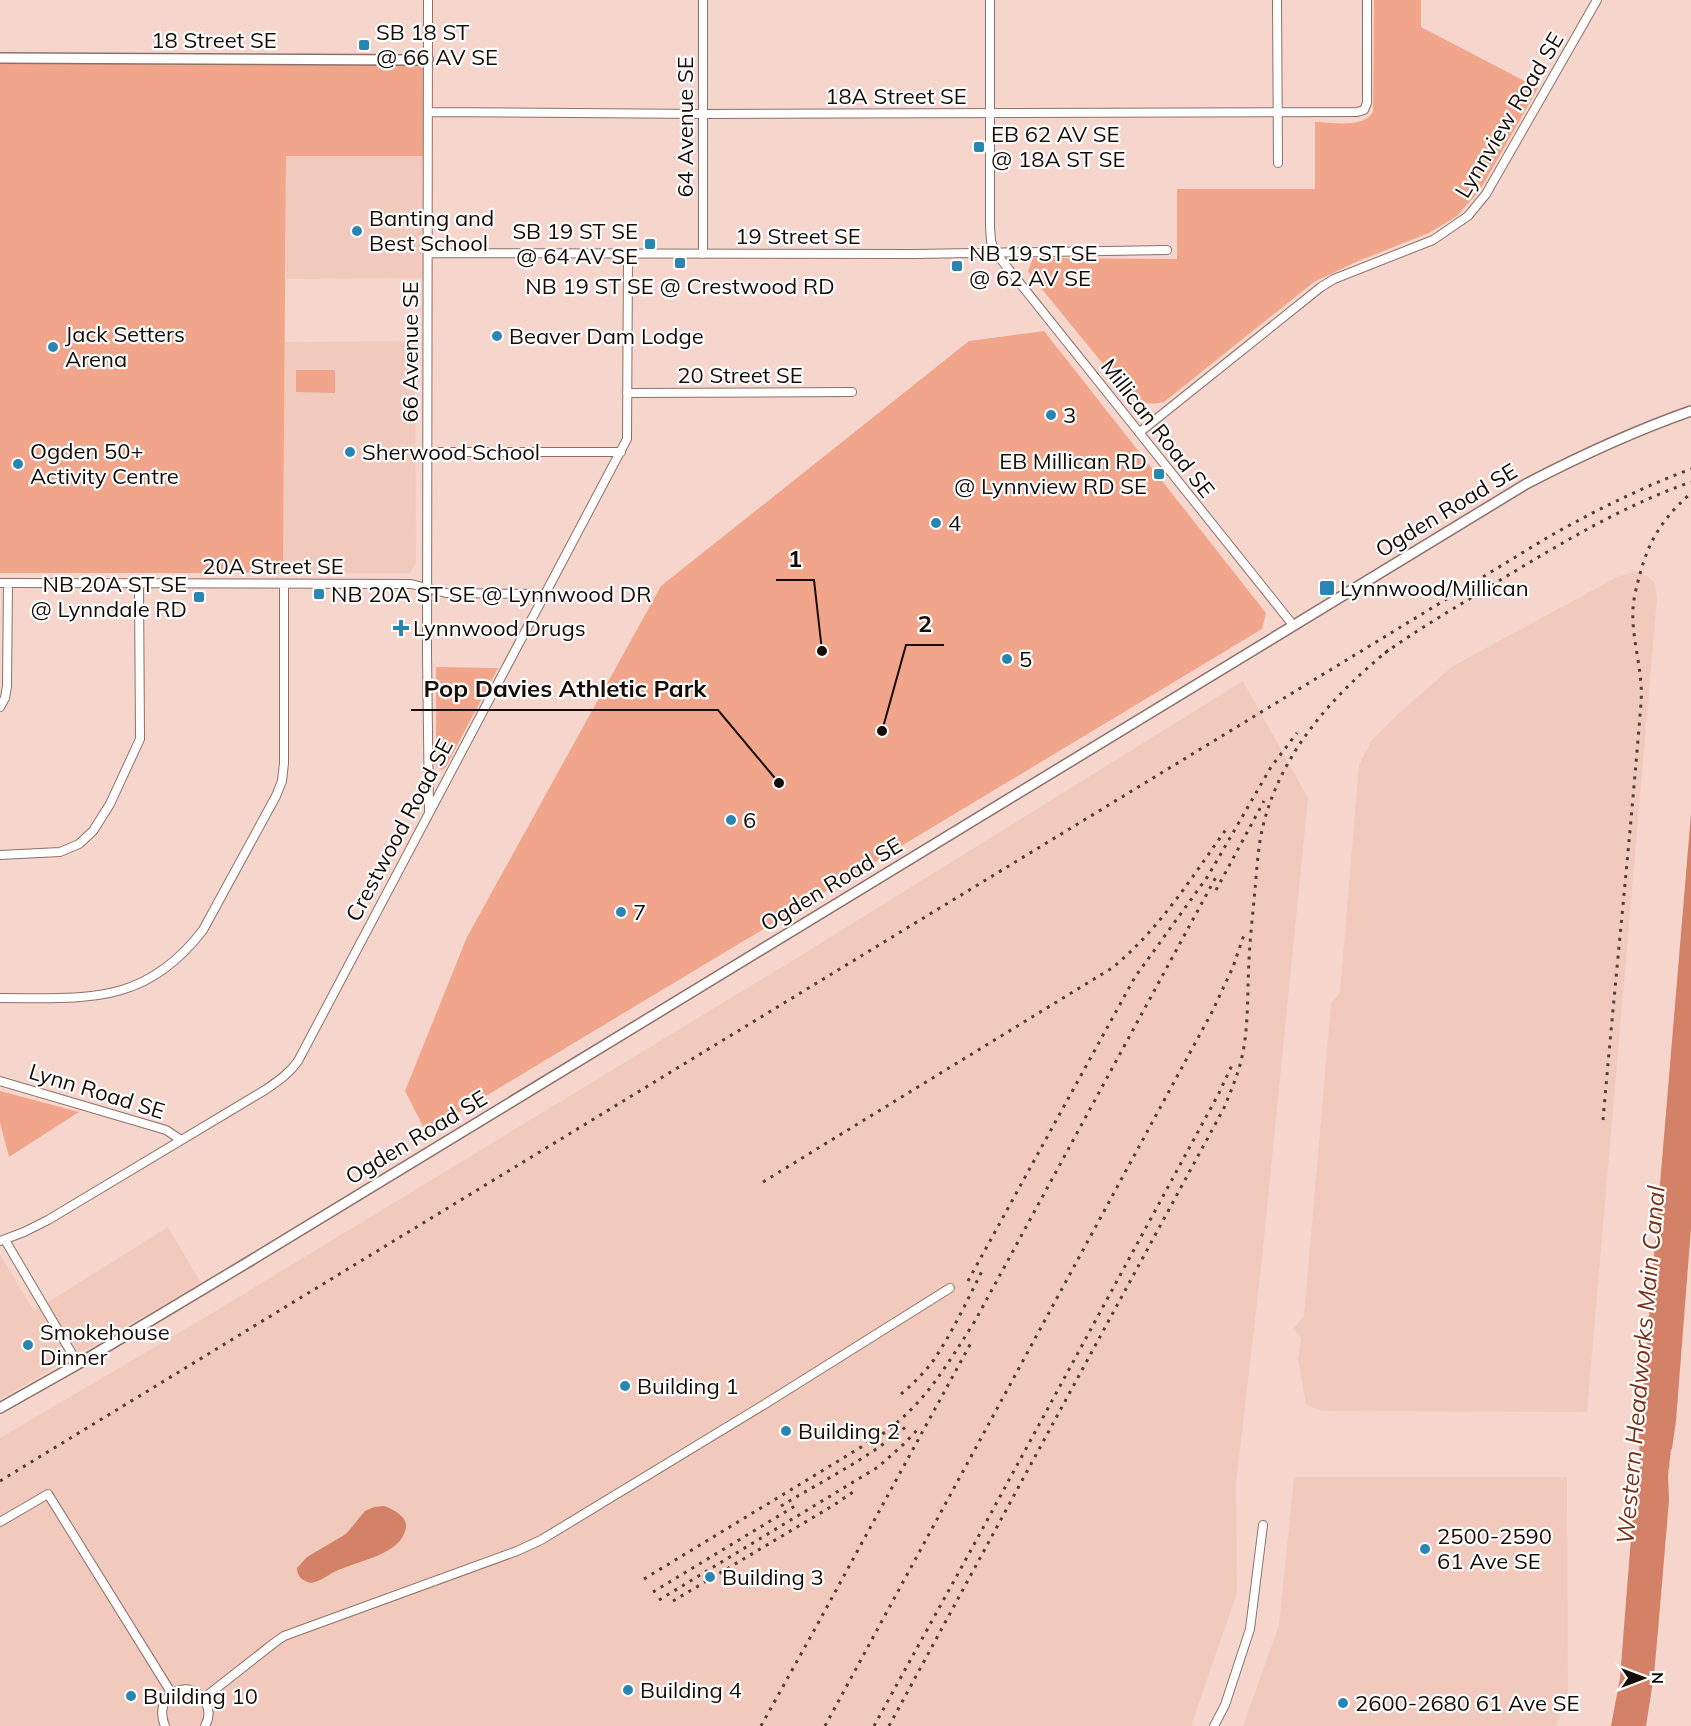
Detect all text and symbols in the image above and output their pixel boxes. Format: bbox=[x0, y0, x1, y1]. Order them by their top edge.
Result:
place label: SB 18 ST @ 66 AV SE bbox=[376, 18, 498, 71]
street label: 18 Street SE bbox=[151, 26, 277, 54]
street label: Lynnview Road SE bbox=[1448, 27, 1570, 203]
marker: SB 18 ST @ 66 AV SE bbox=[357, 38, 371, 52]
street label: 64 Avenue SE bbox=[671, 56, 699, 198]
street label: 18A Street SE bbox=[825, 82, 967, 110]
place label: EB 62 AV SE @ 18A ST SE bbox=[991, 120, 1125, 173]
marker: EB 62 AV SE @ 18A ST SE bbox=[972, 140, 986, 154]
place label: Banting and Best School bbox=[369, 204, 494, 257]
place label: SB 19 ST SE @ 64 AV SE bbox=[512, 217, 638, 270]
street label: 19 Street SE bbox=[735, 222, 861, 250]
marker: Banting and Best School bbox=[350, 224, 364, 238]
marker: SB 19 ST SE @ 64 AV SE bbox=[643, 237, 657, 251]
place label: NB 19 ST SE @ 62 AV SE bbox=[969, 239, 1097, 292]
marker: NB 19 ST SE @ Crestwood RD bbox=[673, 256, 687, 270]
marker: NB 19 ST SE @ 62 AV SE bbox=[950, 259, 964, 273]
place label: NB 19 ST SE @ Crestwood RD bbox=[525, 272, 835, 300]
street label: 66 Avenue SE bbox=[396, 281, 424, 423]
place label: Jack Setters Arena bbox=[65, 320, 185, 373]
place label: Beaver Dam Lodge bbox=[509, 322, 704, 350]
marker: Beaver Dam Lodge bbox=[490, 329, 504, 343]
marker: Jack Setters Arena bbox=[46, 340, 60, 354]
street label: Millican Road SE bbox=[1095, 353, 1221, 503]
street label: 20 Street SE bbox=[677, 361, 803, 389]
place label: 3 bbox=[1063, 401, 1076, 429]
marker: 3 bbox=[1044, 408, 1058, 422]
place label: Ogden 50+ Activity Centre bbox=[30, 437, 179, 490]
place label: Sherwood School bbox=[362, 438, 540, 466]
marker: Sherwood School bbox=[343, 445, 357, 459]
place label: EB Millican RD @ Lynnview RD SE bbox=[954, 447, 1147, 500]
marker: Ogden 50+ Activity Centre bbox=[11, 457, 25, 471]
street label: Ogden Road SE bbox=[1370, 457, 1522, 563]
marker: EB Millican RD @ Lynnview RD SE bbox=[1152, 467, 1166, 481]
place label: 4 bbox=[948, 509, 961, 537]
marker: 4 bbox=[929, 516, 943, 530]
callout: 1 bbox=[776, 538, 814, 580]
text: 1 bbox=[788, 543, 802, 573]
street label: 20A Street SE bbox=[202, 552, 344, 580]
place label: NB 20A ST SE @ Lynndale RD bbox=[30, 570, 187, 623]
place label: Lynnwood/Millican bbox=[1340, 574, 1529, 602]
marker: Lynnwood/Millican bbox=[1318, 579, 1336, 597]
place label: NB 20A ST SE @ Lynnwood DR bbox=[331, 580, 651, 608]
marker: NB 20A ST SE @ Lynnwood DR bbox=[312, 587, 326, 601]
marker: NB 20A ST SE @ Lynndale RD bbox=[192, 590, 206, 604]
callout: 2 bbox=[906, 603, 944, 645]
text: 2 bbox=[918, 608, 932, 638]
place label: Lynnwood Drugs bbox=[413, 614, 586, 642]
marker: Lynnwood Drugs bbox=[394, 621, 408, 635]
place label: 5 bbox=[1019, 645, 1032, 673]
marker: 5 bbox=[1000, 652, 1014, 666]
callout: Pop Davies Athletic Park bbox=[411, 668, 718, 710]
text: Pop Davies Athletic Park bbox=[424, 673, 707, 703]
street label: Crestwood Road SE bbox=[339, 734, 459, 926]
place label: 6 bbox=[743, 806, 756, 834]
marker: 6 bbox=[724, 813, 738, 827]
street label: Ogden Road SE bbox=[755, 831, 907, 937]
place label: 7 bbox=[633, 898, 646, 926]
marker: 7 bbox=[614, 905, 628, 919]
street label: Lynn Road SE bbox=[26, 1057, 168, 1125]
street label: Ogden Road SE bbox=[340, 1084, 492, 1190]
water label: Western Headworks Main Canal bbox=[1609, 1184, 1671, 1546]
place label: Smokehouse Dinner bbox=[40, 1318, 170, 1371]
marker: Smokehouse Dinner bbox=[21, 1338, 35, 1352]
place label: Building 1 bbox=[637, 1372, 739, 1400]
marker: Building 1 bbox=[618, 1379, 632, 1393]
place label: Building 2 bbox=[798, 1417, 900, 1445]
marker: Building 2 bbox=[779, 1424, 793, 1438]
place label: 2500-2590 61 Ave SE bbox=[1437, 1522, 1552, 1575]
marker: 2500-2590 61 Ave SE bbox=[1418, 1542, 1432, 1556]
place label: Building 3 bbox=[722, 1563, 824, 1591]
marker: Building 3 bbox=[703, 1570, 717, 1584]
north arrow bbox=[1613, 1648, 1673, 1708]
text: N bbox=[1648, 1672, 1668, 1684]
place label: Building 4 bbox=[640, 1676, 742, 1704]
place label: Building 10 bbox=[143, 1682, 258, 1710]
marker: Building 4 bbox=[621, 1683, 635, 1697]
marker: Building 10 bbox=[124, 1689, 138, 1703]
place label: 2600-2680 61 Ave SE bbox=[1355, 1689, 1579, 1717]
marker: 2600-2680 61 Ave SE bbox=[1336, 1696, 1350, 1710]

